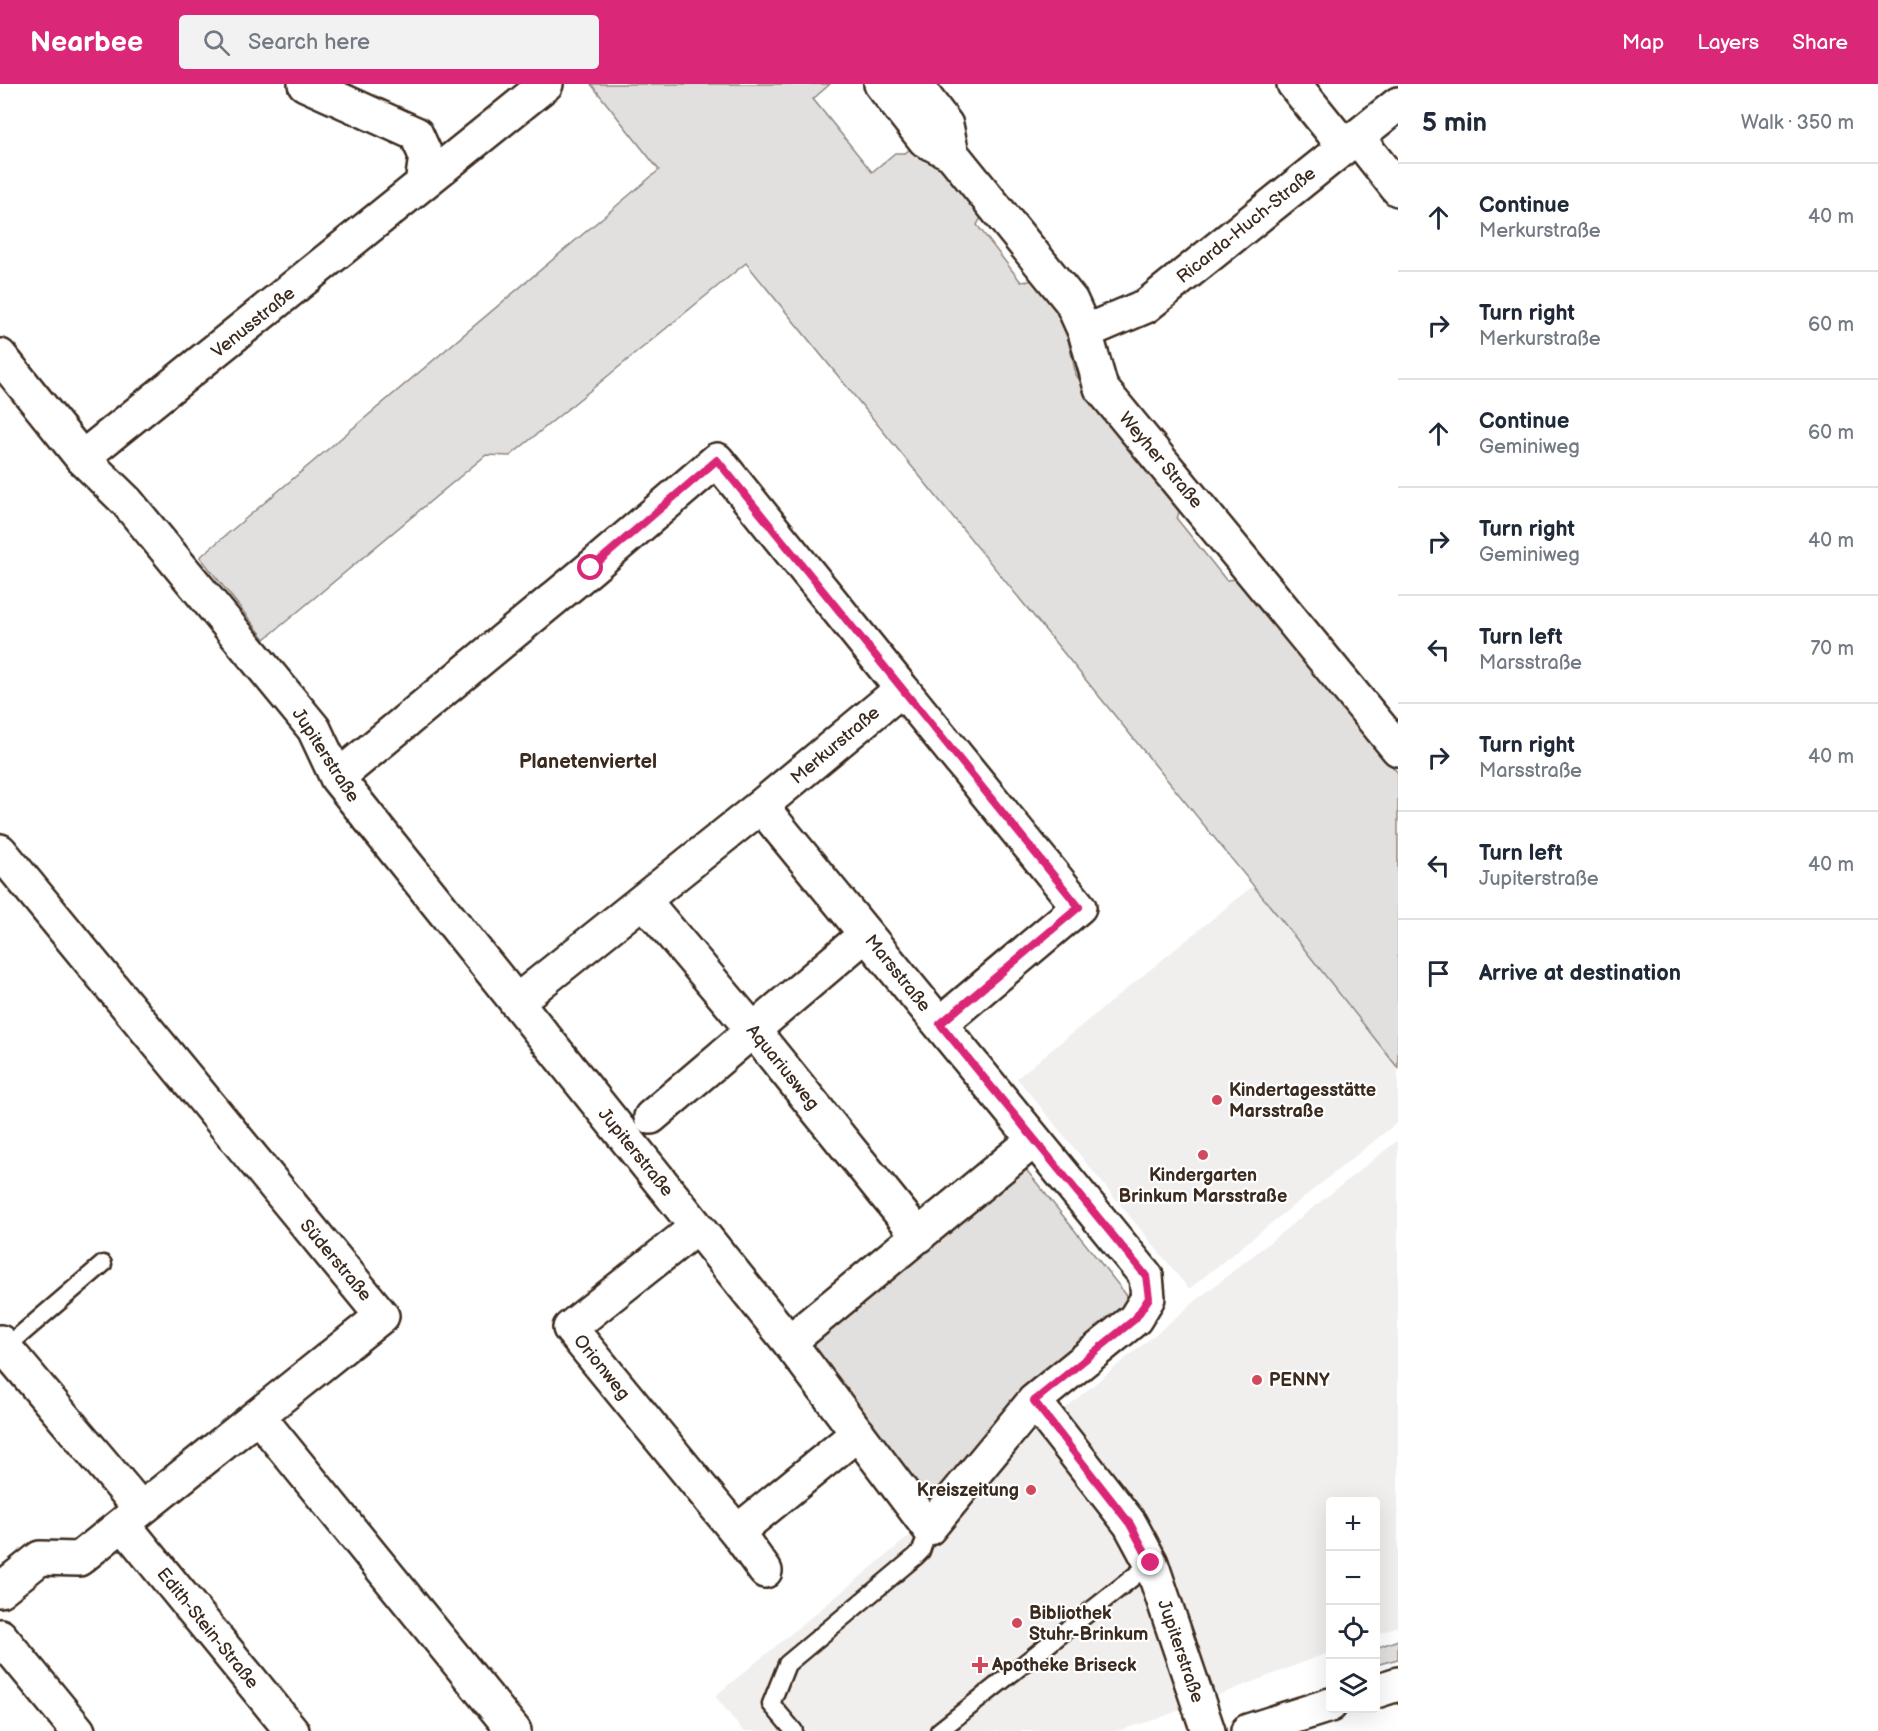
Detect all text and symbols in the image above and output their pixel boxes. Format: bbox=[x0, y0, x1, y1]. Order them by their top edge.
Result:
search box bbox=[179, 15, 599, 69]
text: Nearbee bbox=[30, 26, 143, 59]
icon: search bbox=[200, 26, 233, 59]
text: Search here bbox=[248, 29, 370, 56]
text: Map bbox=[1622, 30, 1664, 55]
text: Layers bbox=[1697, 30, 1759, 55]
text: Share bbox=[1792, 30, 1848, 55]
text: 5 min bbox=[1422, 108, 1487, 139]
text: Walk · 350 m bbox=[1741, 111, 1854, 135]
street label: Ricarda-Huch-Straße bbox=[1173, 163, 1320, 288]
text: Continue bbox=[1479, 192, 1569, 219]
icon: ahead bbox=[1422, 201, 1455, 234]
text: 40 m bbox=[1808, 205, 1854, 229]
text: Merkurstraße bbox=[1479, 219, 1601, 243]
street label: Venusstraße bbox=[208, 282, 299, 362]
text: Turn right bbox=[1479, 300, 1575, 327]
icon: right bbox=[1422, 309, 1455, 342]
text: 60 m bbox=[1808, 313, 1854, 337]
text: Merkurstraße bbox=[1479, 327, 1601, 351]
street label: Weyher Straße bbox=[1114, 408, 1207, 513]
text: Continue bbox=[1479, 408, 1569, 435]
icon: ahead bbox=[1422, 417, 1455, 450]
text: 60 m bbox=[1808, 421, 1854, 445]
text: Geminiweg bbox=[1479, 435, 1580, 459]
text: Turn right bbox=[1479, 516, 1575, 543]
icon: right bbox=[1422, 525, 1455, 558]
text: 40 m bbox=[1808, 529, 1854, 553]
text: Geminiweg bbox=[1479, 543, 1580, 567]
route start bbox=[577, 554, 603, 580]
text: Turn left bbox=[1479, 624, 1563, 651]
icon: left bbox=[1422, 633, 1455, 666]
text: 70 m bbox=[1810, 637, 1854, 661]
text: Marsstraße bbox=[1479, 651, 1582, 675]
street label: Merkurstraße bbox=[787, 702, 884, 789]
street label: Jupiterstraße bbox=[287, 704, 364, 806]
text: Turn right bbox=[1479, 732, 1575, 759]
icon: right bbox=[1422, 741, 1455, 774]
text: 40 m bbox=[1808, 745, 1854, 769]
district label: Planetenviertel bbox=[519, 750, 657, 774]
text: Marsstraße bbox=[1479, 759, 1582, 783]
text: Turn left bbox=[1479, 840, 1563, 867]
icon: left bbox=[1422, 849, 1455, 882]
text: 40 m bbox=[1808, 853, 1854, 877]
text: Jupiterstraße bbox=[1479, 867, 1599, 891]
street label: Marsstraße bbox=[860, 931, 935, 1016]
icon: arrive bbox=[1422, 957, 1455, 990]
text: Arrive at destination bbox=[1479, 960, 1681, 987]
street label: Aquariusweg bbox=[742, 1020, 823, 1114]
place label: Kindertagesstätte Marsstraße bbox=[1229, 1080, 1376, 1122]
marker: Kindertagesstätte Marsstraße bbox=[1210, 1093, 1224, 1107]
street label: Jupiterstraße bbox=[594, 1104, 678, 1201]
marker: Kindergarten Brinkum Marsstraße bbox=[1196, 1148, 1210, 1162]
place label: Kindergarten Brinkum Marsstraße bbox=[1119, 1165, 1287, 1207]
street label: Süderstraße bbox=[295, 1215, 376, 1306]
street label: Orionweg bbox=[569, 1331, 634, 1404]
place label: PENNY bbox=[1269, 1370, 1330, 1391]
marker: PENNY bbox=[1250, 1373, 1264, 1387]
place label: Kreiszeitung bbox=[917, 1480, 1019, 1501]
marker: Kreiszeitung bbox=[1024, 1483, 1038, 1497]
map controls bbox=[1326, 1497, 1380, 1713]
button: + bbox=[1326, 1497, 1380, 1551]
route end bbox=[1137, 1549, 1163, 1575]
button: − bbox=[1326, 1551, 1380, 1605]
street label: Edith-Stein-Straße bbox=[152, 1564, 263, 1693]
street label: Jupiterstraße bbox=[1153, 1597, 1208, 1706]
place label: Bibliothek Stuhr-Brinkum bbox=[1029, 1603, 1148, 1645]
button: locate bbox=[1326, 1605, 1380, 1659]
marker: Bibliothek Stuhr-Brinkum bbox=[1010, 1616, 1024, 1630]
place label: Apotheke Briseck bbox=[991, 1655, 1137, 1676]
marker: Apotheke Briseck bbox=[973, 1658, 987, 1672]
button: layers bbox=[1326, 1659, 1380, 1713]

